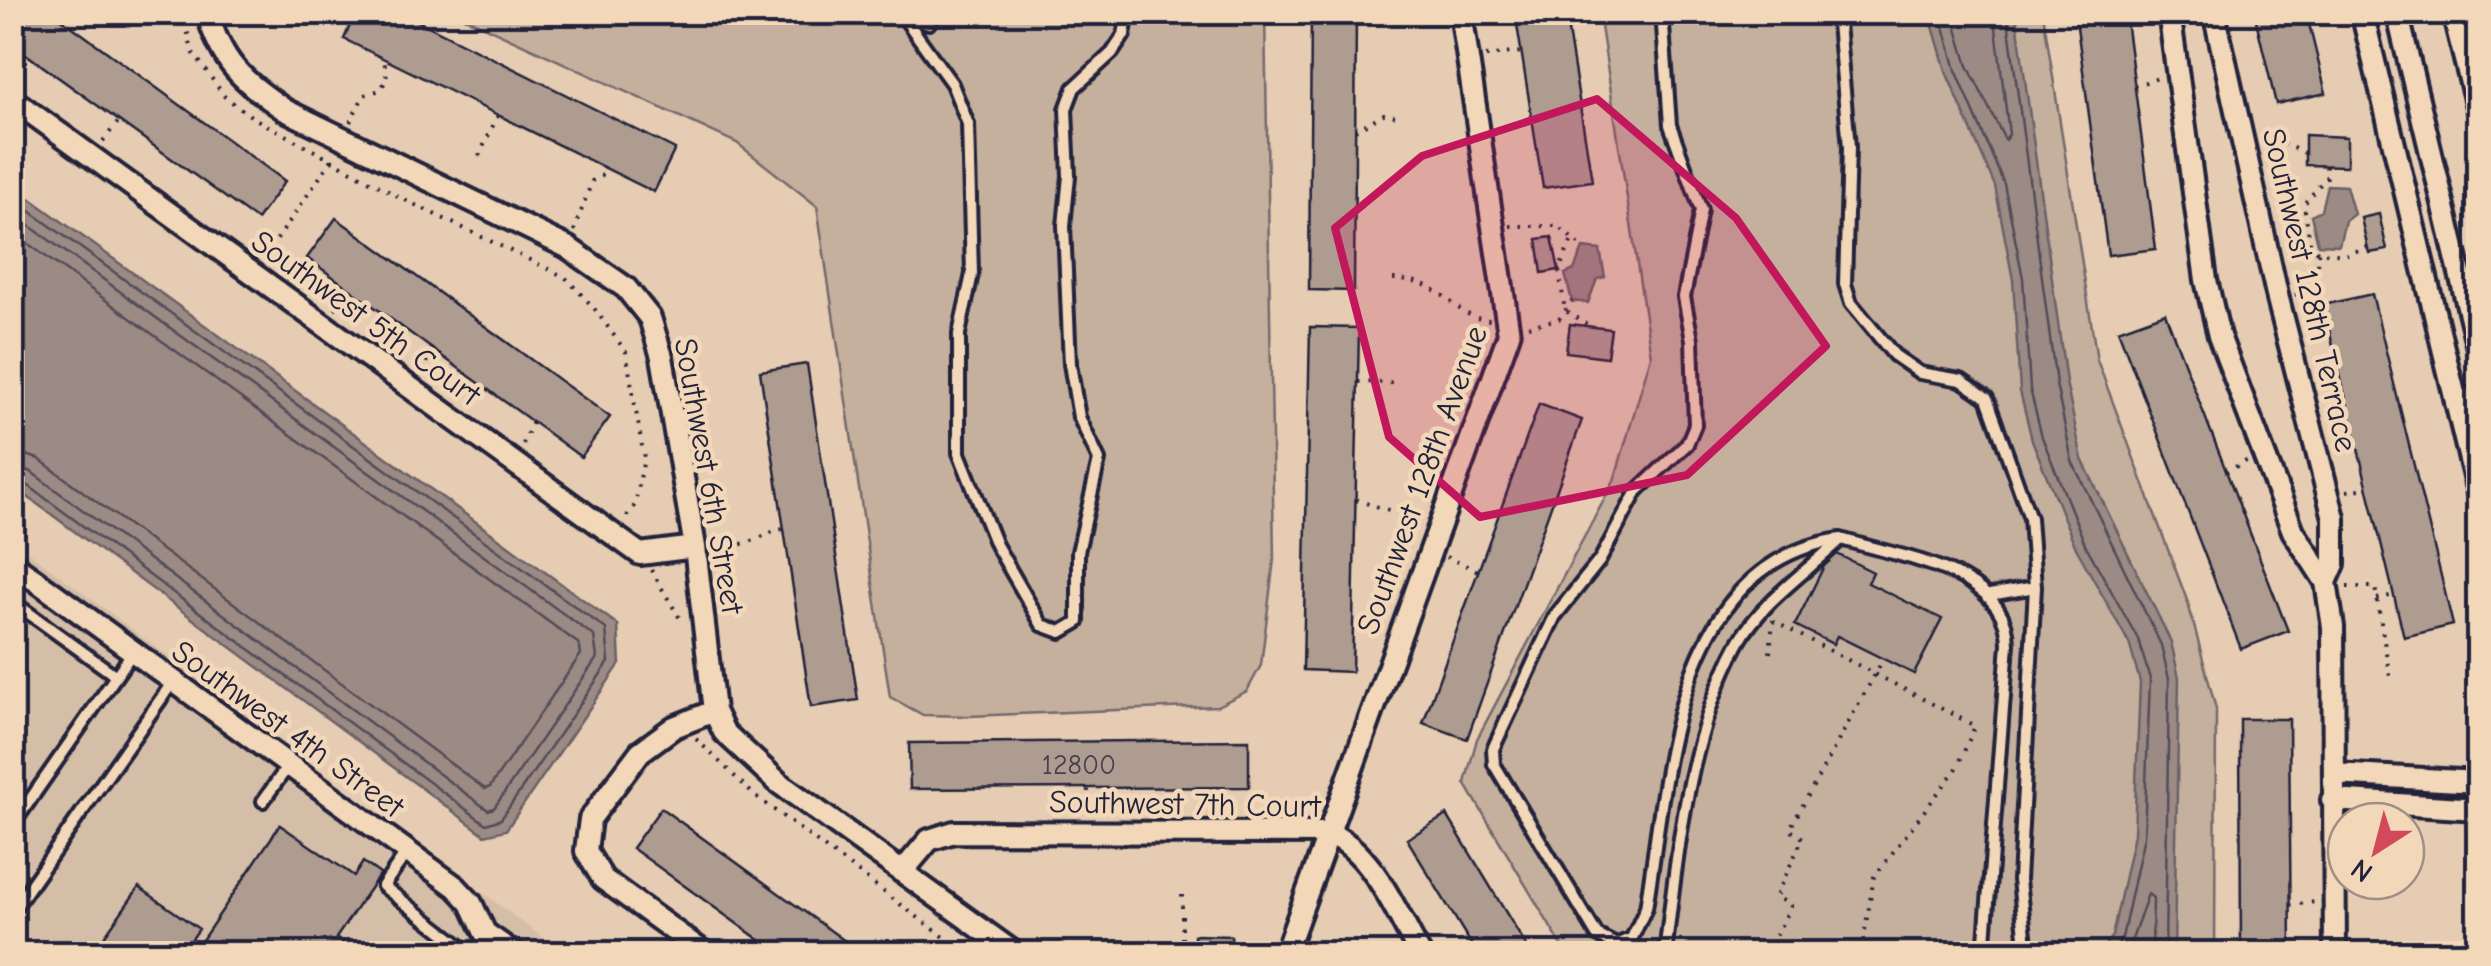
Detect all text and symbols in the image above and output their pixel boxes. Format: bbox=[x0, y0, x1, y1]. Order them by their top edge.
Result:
street label: Southwest 128th Terrace bbox=[2255, 125, 2365, 455]
street label: Southwest 5th Court bbox=[244, 222, 488, 414]
street label: Southwest 128th Avenue bbox=[1349, 321, 1495, 639]
street label: Southwest 6th Street bbox=[667, 335, 752, 618]
street label: Southwest 4th Street bbox=[165, 632, 412, 826]
house number: 12800 bbox=[1042, 749, 1116, 781]
street label: Southwest 7th Court bbox=[1049, 783, 1322, 825]
north arrow bbox=[2326, 801, 2426, 901]
text: N bbox=[2345, 852, 2379, 889]

